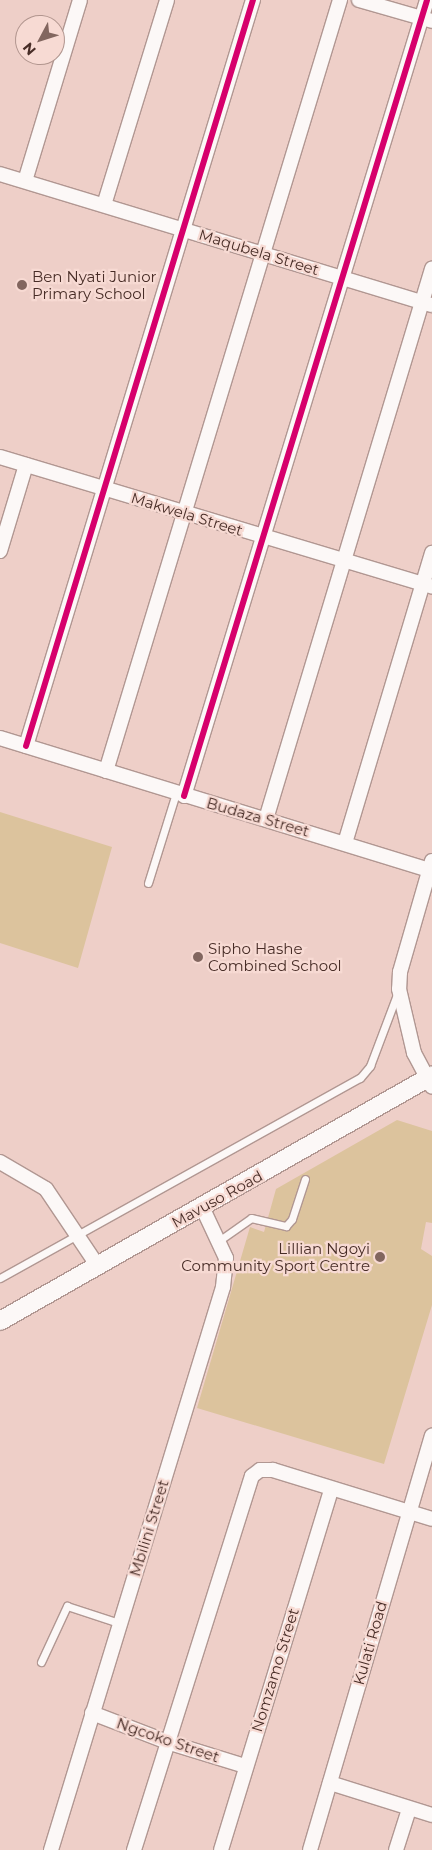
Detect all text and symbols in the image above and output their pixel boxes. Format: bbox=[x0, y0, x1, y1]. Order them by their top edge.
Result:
north arrow bbox=[15, 15, 65, 65]
text: N bbox=[19, 39, 40, 59]
street label: Maqubela Street bbox=[197, 225, 321, 279]
place label: Ben Nyati Junior Primary School bbox=[32, 267, 157, 302]
marker: Ben Nyati Junior Primary School bbox=[16, 279, 28, 291]
street label: Makwela Street bbox=[129, 488, 245, 540]
street label: Budaza Street bbox=[204, 794, 312, 840]
place label: Sipho Hashe Combined School bbox=[208, 939, 342, 974]
marker: Sipho Hashe Combined School bbox=[192, 951, 204, 963]
street label: Mavuso Road bbox=[168, 1167, 266, 1231]
place label: Lillian Ngoyi Community Sport Centre bbox=[181, 1239, 370, 1274]
marker: Lillian Ngoyi Community Sport Centre bbox=[374, 1251, 386, 1263]
street label: Mbilini Street bbox=[126, 1478, 172, 1578]
street label: Kulati Road bbox=[349, 1599, 391, 1687]
street label: Nomzamo Street bbox=[248, 1606, 302, 1734]
street label: Ngcoko Street bbox=[114, 1714, 222, 1766]

